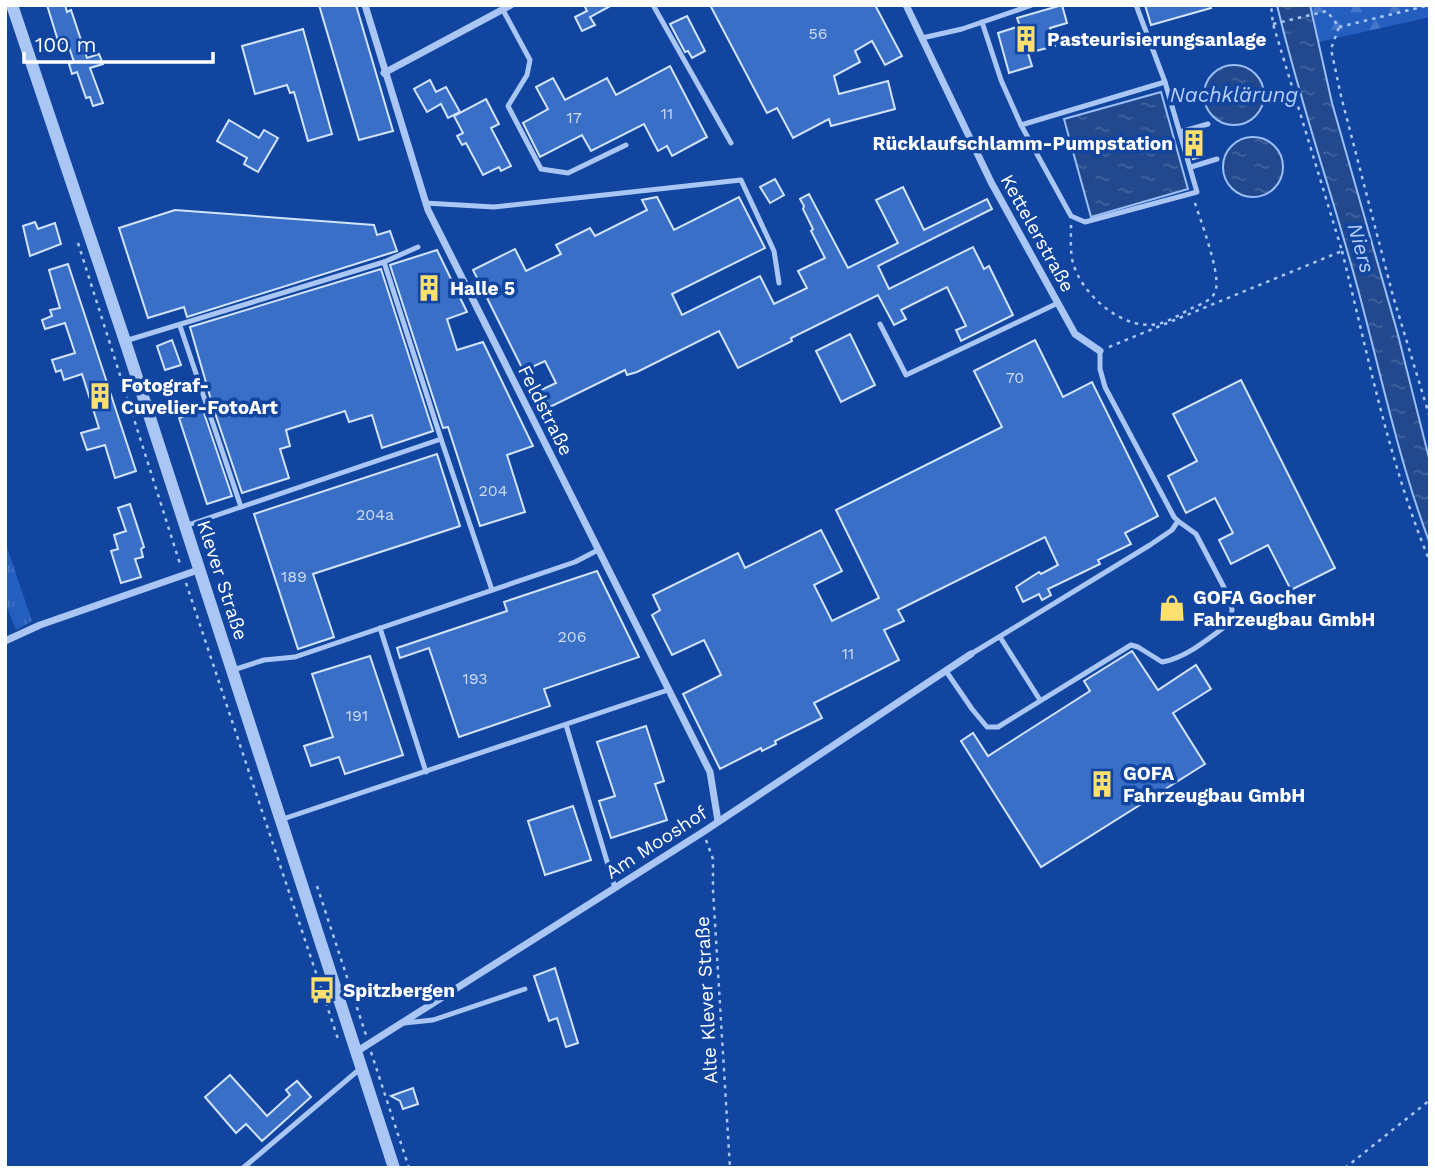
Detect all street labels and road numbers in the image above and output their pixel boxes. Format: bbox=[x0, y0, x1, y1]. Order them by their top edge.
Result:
street label: Kettelerstraße bbox=[996, 170, 1079, 296]
street label: Feldstraße bbox=[513, 361, 578, 459]
street label: Klever Straße bbox=[192, 517, 253, 643]
street label: Am Mooshof bbox=[601, 801, 712, 884]
street label: Alte Klever Straße bbox=[691, 915, 722, 1084]

